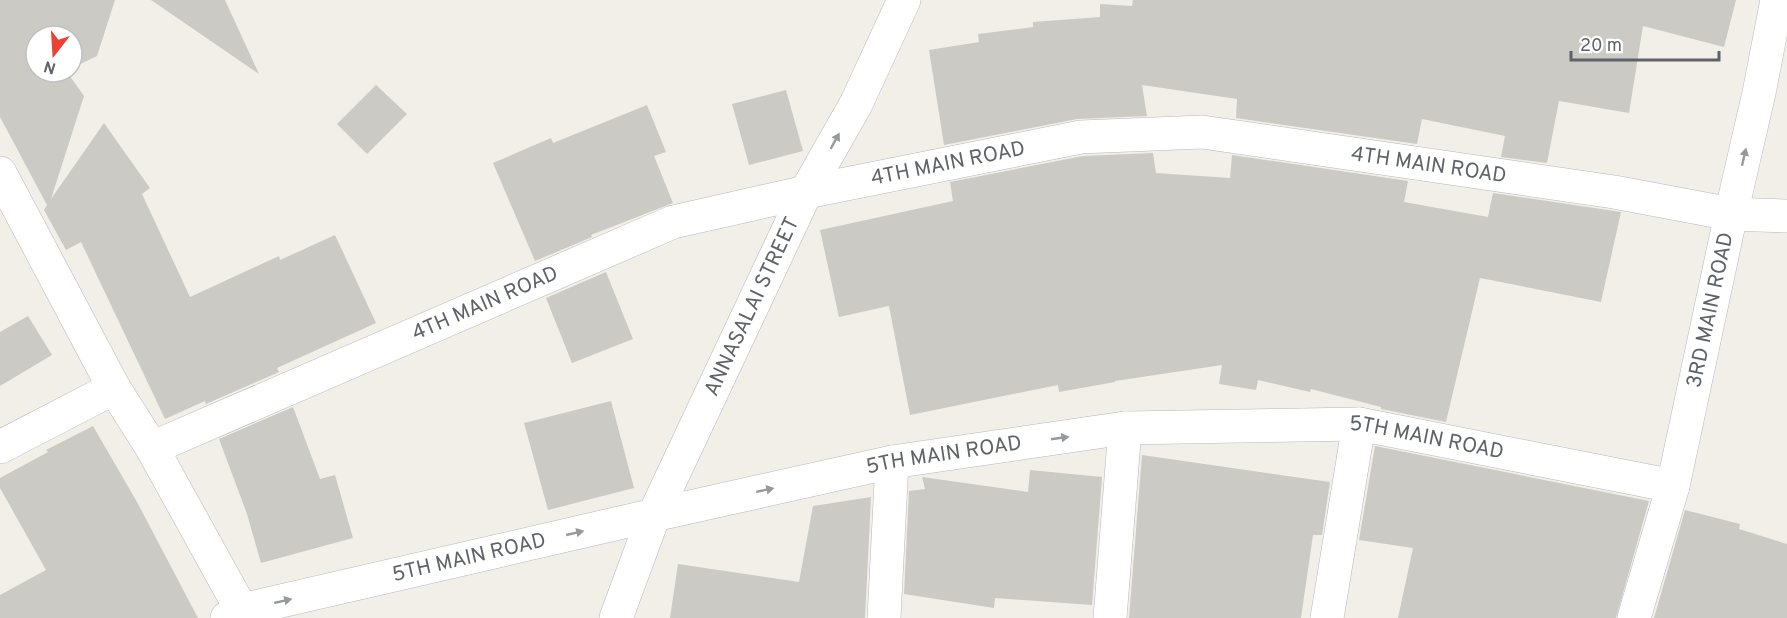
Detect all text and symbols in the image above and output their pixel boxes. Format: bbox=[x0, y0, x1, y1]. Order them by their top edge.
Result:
north arrow bbox=[24, 24, 84, 84]
scale bar bbox=[1571, 24, 1720, 62]
text: 20 m bbox=[1580, 35, 1622, 58]
text: N bbox=[42, 55, 59, 78]
one-way arrow bbox=[830, 132, 840, 149]
street label: 4TH MAIN ROAD bbox=[868, 135, 1027, 192]
street label: 4TH MAIN ROAD bbox=[1349, 140, 1508, 190]
one-way arrow bbox=[1739, 148, 1749, 167]
street label: ANNASALAI STREET bbox=[698, 213, 806, 401]
street label: 3RD MAIN ROAD bbox=[1681, 230, 1740, 390]
street label: 4TH MAIN ROAD bbox=[408, 260, 562, 347]
street label: 5TH MAIN ROAD bbox=[1349, 410, 1506, 466]
street label: 5TH MAIN ROAD bbox=[864, 430, 1023, 481]
one-way arrow bbox=[1051, 433, 1070, 442]
one-way arrow bbox=[756, 485, 775, 494]
street label: 5TH MAIN ROAD bbox=[390, 527, 549, 588]
one-way arrow bbox=[566, 528, 585, 537]
one-way arrow bbox=[273, 595, 292, 605]

